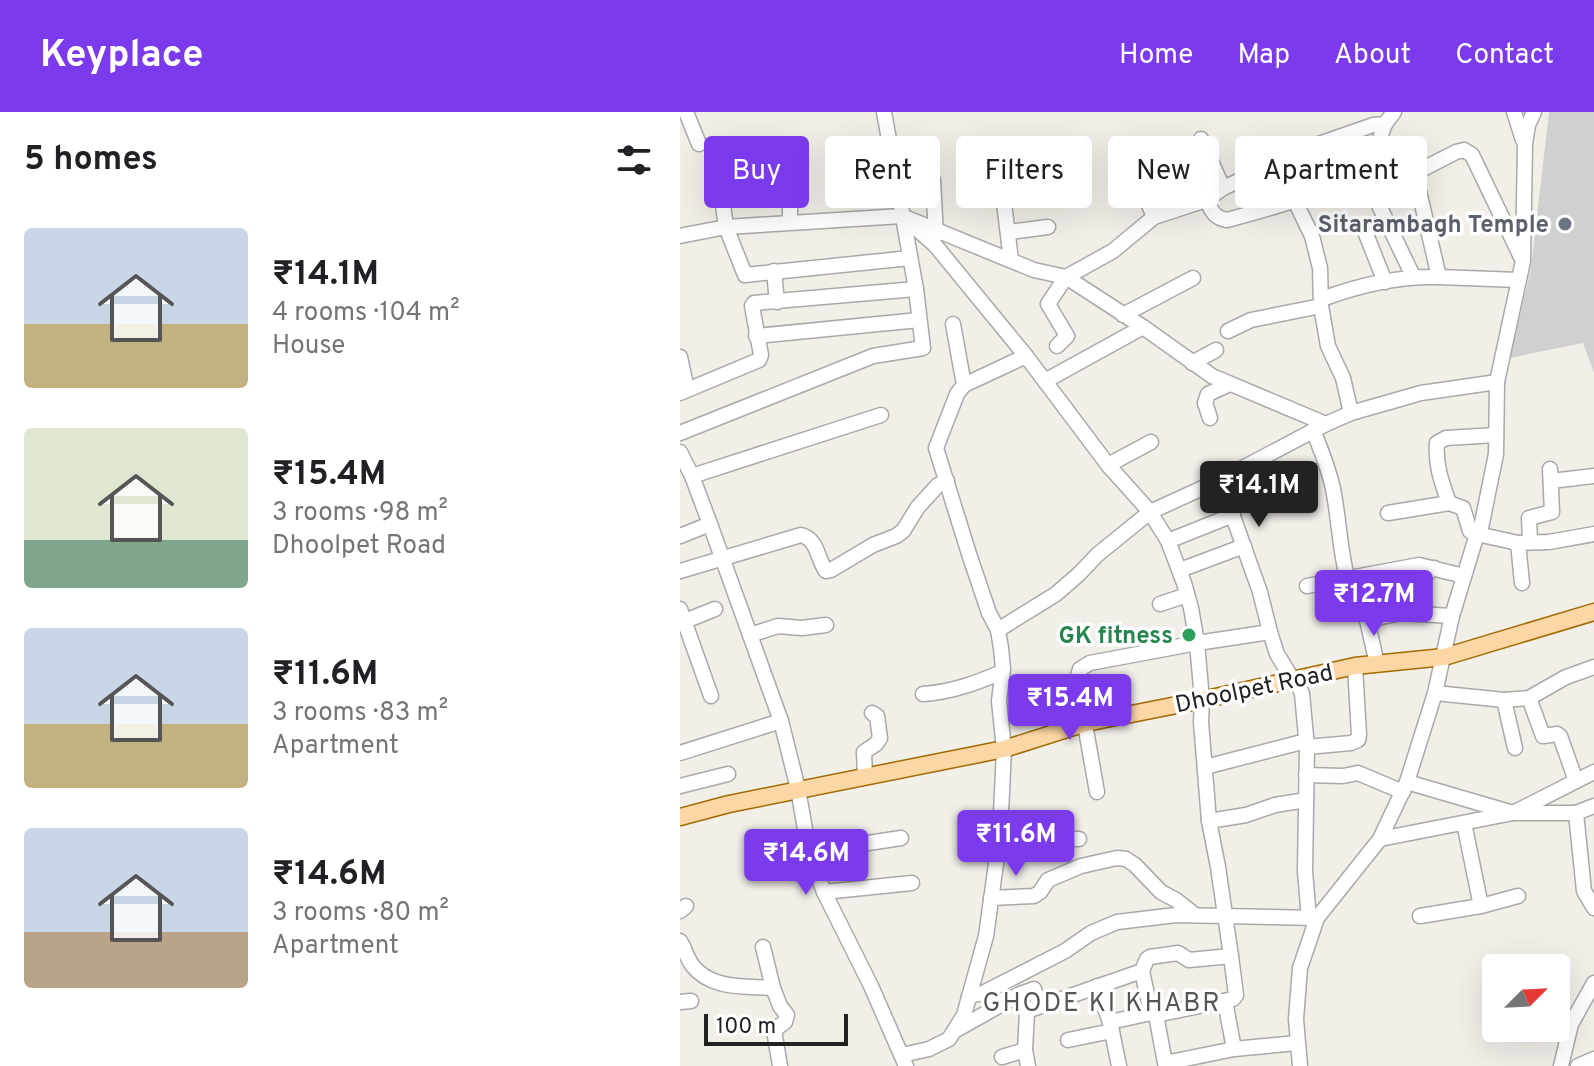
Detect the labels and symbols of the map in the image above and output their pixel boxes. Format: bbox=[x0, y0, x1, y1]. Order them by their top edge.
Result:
place label: Sitarambagh Temple bbox=[1318, 211, 1549, 241]
marker: Sitarambagh Temple bbox=[1556, 215, 1574, 233]
pin: ₹14.1M bbox=[1194, 461, 1324, 529]
pin: ₹12.7M bbox=[1309, 570, 1439, 638]
place label: GK fitness bbox=[1059, 622, 1173, 652]
marker: GK fitness bbox=[1180, 626, 1198, 644]
street label: Dhoolpet Road bbox=[1173, 659, 1336, 721]
pin: ₹15.4M bbox=[1005, 674, 1135, 742]
pin: ₹11.6M bbox=[951, 810, 1081, 878]
pin: ₹14.6M bbox=[741, 829, 871, 897]
north arrow bbox=[1482, 954, 1570, 1042]
district label: GHODE KI KHABR bbox=[983, 988, 1221, 1021]
scale bar bbox=[704, 1010, 848, 1046]

